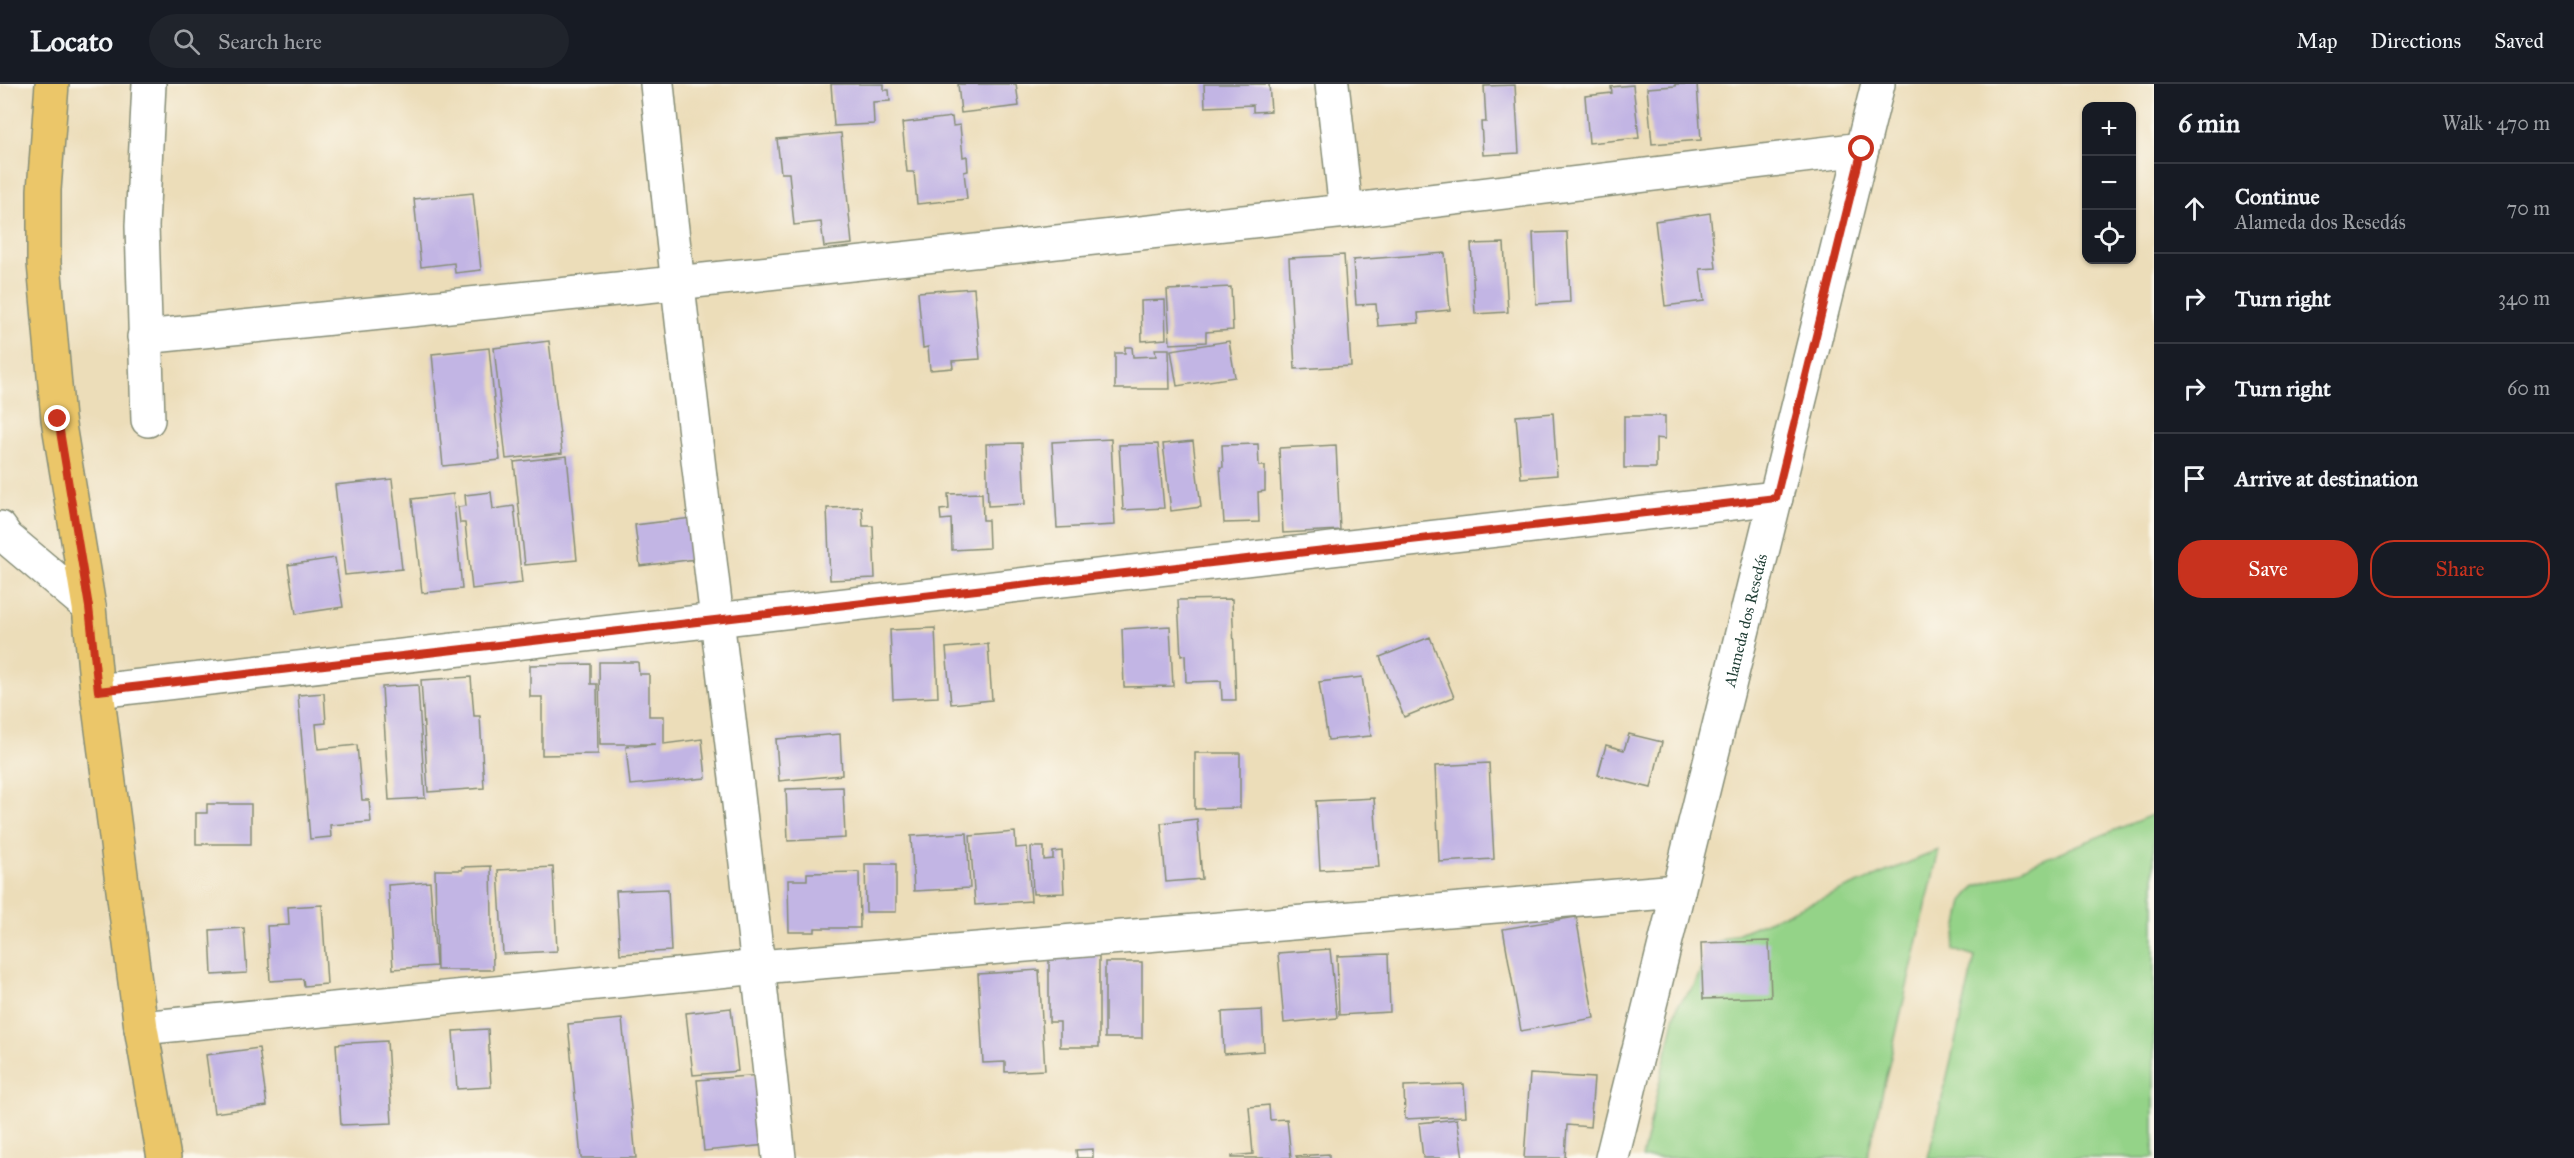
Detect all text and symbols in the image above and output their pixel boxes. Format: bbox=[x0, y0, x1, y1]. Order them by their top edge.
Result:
search box bbox=[149, 14, 569, 68]
text: Locato bbox=[30, 24, 113, 59]
icon: search bbox=[170, 25, 203, 58]
text: Search here bbox=[218, 28, 322, 55]
text: Map bbox=[2297, 28, 2338, 54]
text: Directions bbox=[2371, 28, 2461, 54]
text: Saved bbox=[2494, 28, 2544, 54]
map controls bbox=[2082, 102, 2136, 264]
button: + bbox=[2082, 102, 2136, 156]
text: 6 min bbox=[2178, 107, 2240, 139]
text: Walk · 470 m bbox=[2442, 111, 2550, 135]
route start bbox=[1848, 135, 1874, 161]
button: − bbox=[2082, 156, 2136, 210]
text: Continue bbox=[2235, 183, 2320, 210]
icon: ahead bbox=[2178, 192, 2211, 225]
text: 70 m bbox=[2507, 196, 2550, 220]
button: locate bbox=[2082, 210, 2136, 264]
text: Alameda dos Resedás bbox=[2235, 210, 2406, 234]
icon: right bbox=[2178, 282, 2211, 315]
text: Turn right bbox=[2235, 285, 2331, 312]
text: 340 m bbox=[2498, 286, 2550, 310]
icon: right bbox=[2178, 372, 2211, 405]
text: Turn right bbox=[2235, 375, 2331, 402]
text: 60 m bbox=[2507, 376, 2550, 400]
route end bbox=[44, 405, 70, 431]
icon: arrive bbox=[2178, 462, 2211, 495]
text: Arrive at destination bbox=[2235, 465, 2418, 492]
button: Save bbox=[2178, 540, 2358, 598]
button: Share bbox=[2370, 540, 2550, 598]
street label: Alameda dos Resedás bbox=[1719, 551, 1771, 690]

